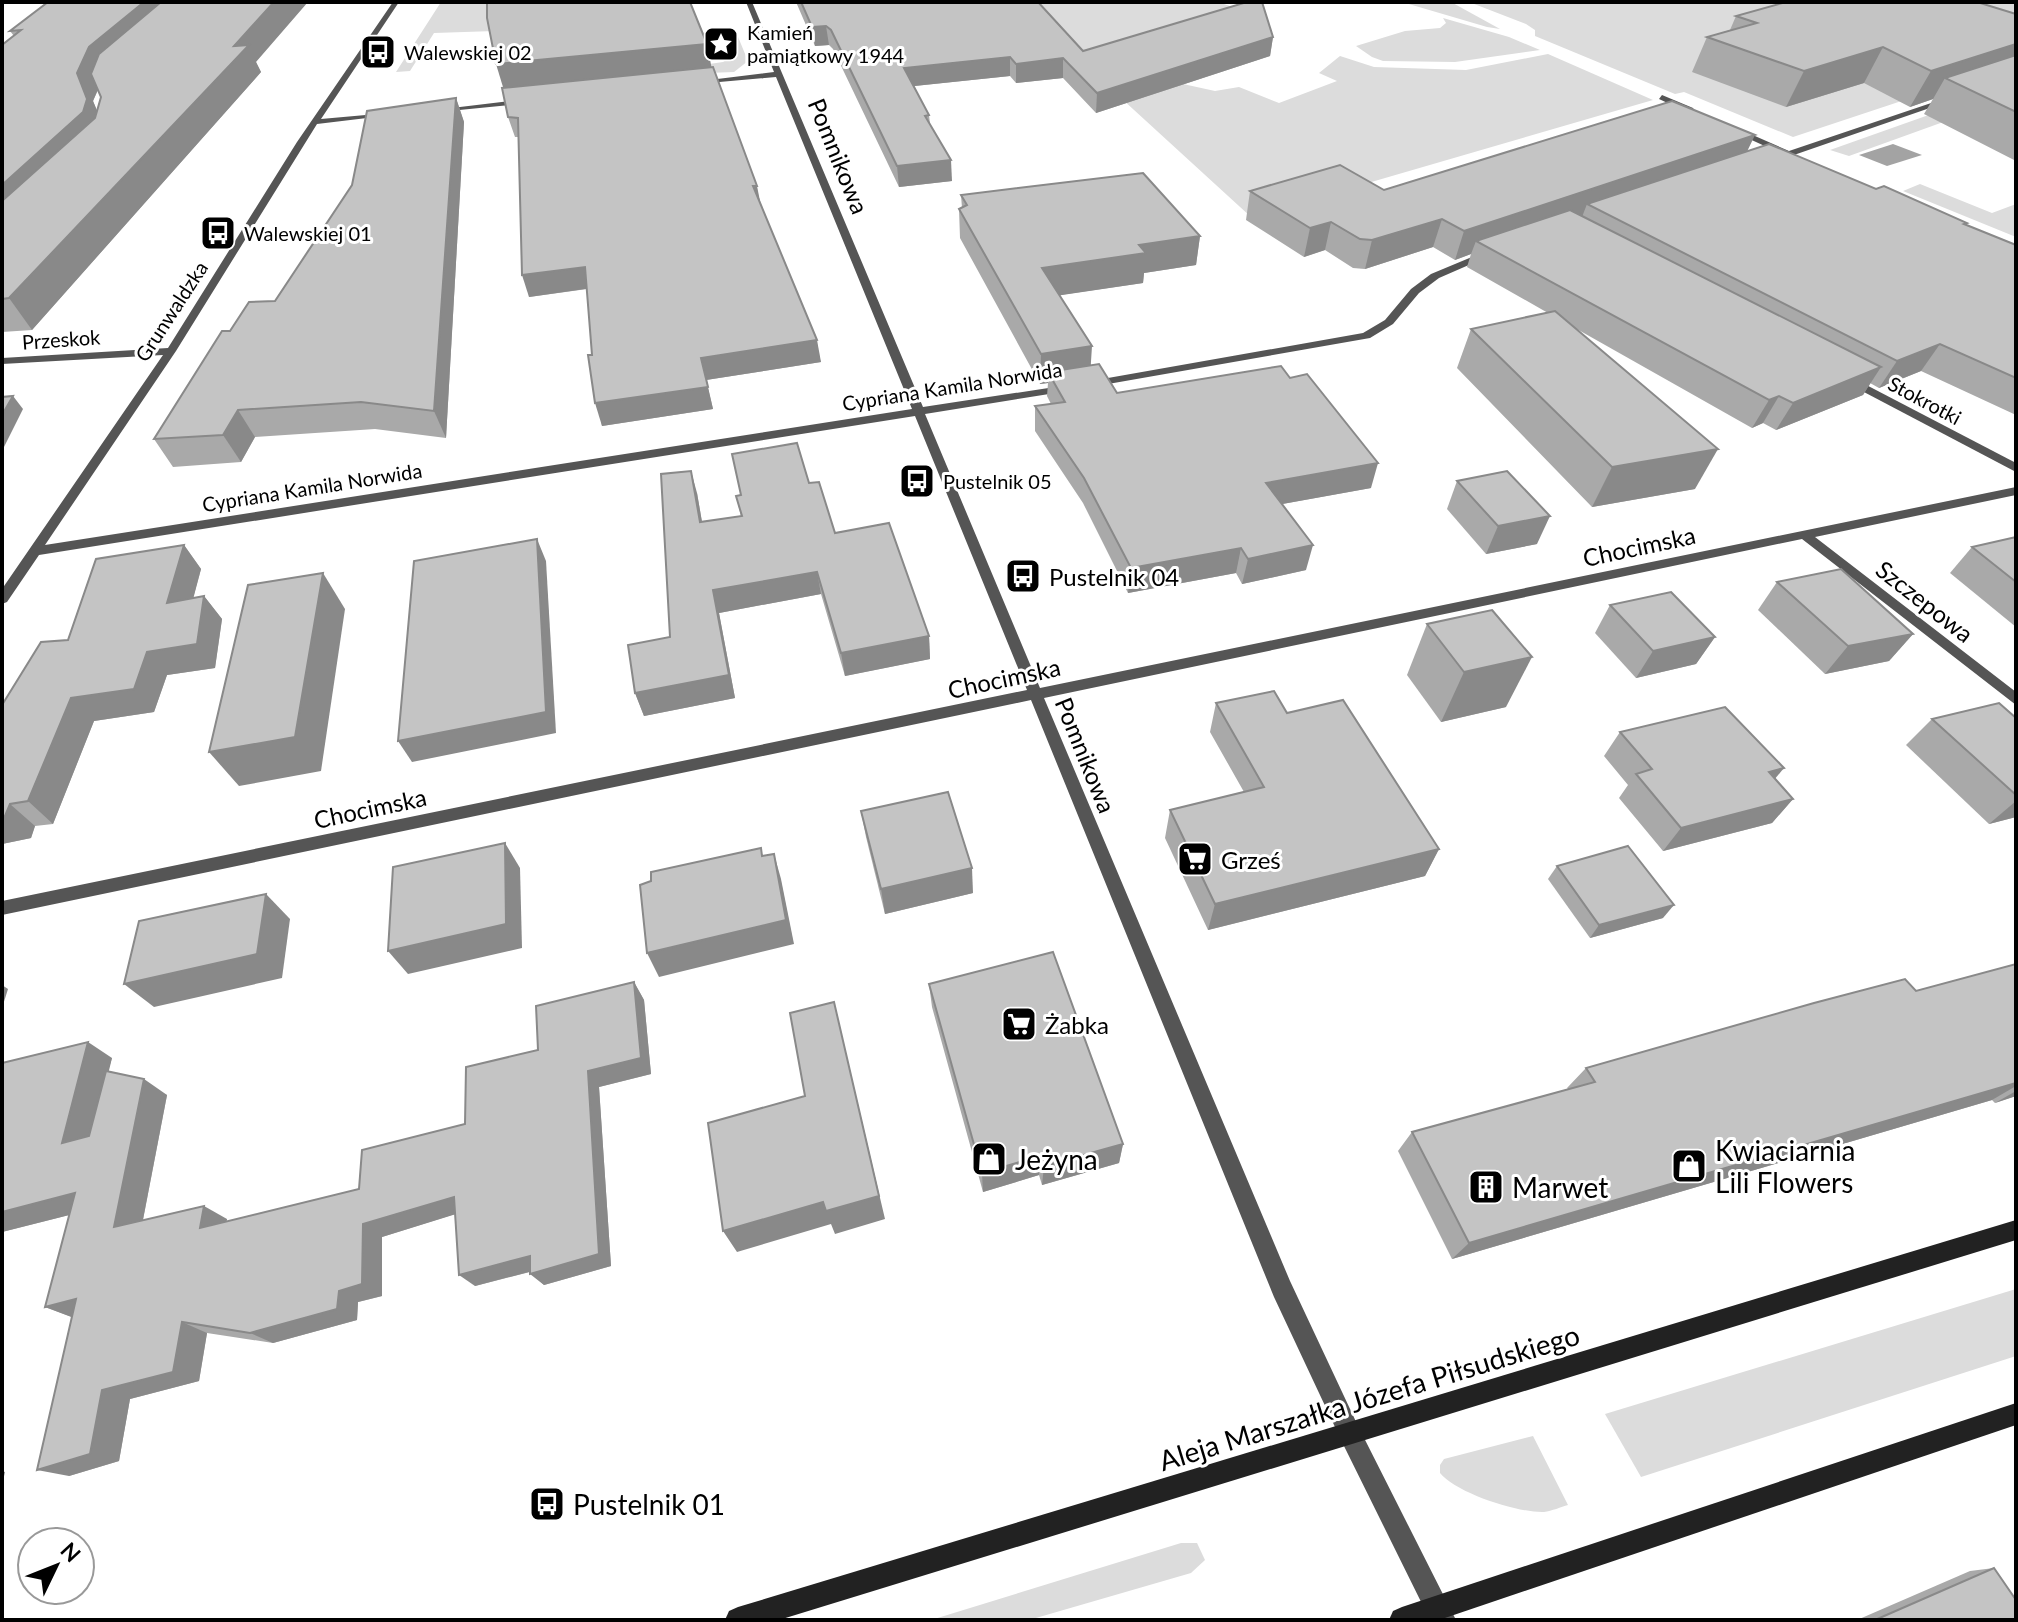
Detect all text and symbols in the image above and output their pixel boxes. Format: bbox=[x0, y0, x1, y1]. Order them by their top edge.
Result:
place label: Kamień pamiątkowy 1944 bbox=[747, 20, 905, 67]
place icon: Kamień pamiątkowy 1944 bbox=[702, 25, 740, 63]
bus stop icon: Walewskiej 02 bbox=[359, 33, 397, 71]
place label: Walewskiej 02 bbox=[404, 40, 532, 64]
street label: Pomnikowa bbox=[803, 94, 875, 218]
bus stop icon: Walewskiej 01 bbox=[199, 214, 237, 252]
place label: Walewskiej 01 bbox=[244, 221, 372, 245]
street label: Grunwaldzka bbox=[130, 256, 212, 366]
street label: Przeskok bbox=[21, 324, 102, 354]
street label: Cypriana Kamila Norwida bbox=[840, 357, 1064, 415]
street label: Stokrotki bbox=[1884, 371, 1966, 429]
street label: Cypriana Kamila Norwida bbox=[200, 458, 424, 516]
bus stop icon: Pustelnik 05 bbox=[898, 462, 936, 500]
place label: Pustelnik 05 bbox=[943, 469, 1052, 493]
street label: Chocimska bbox=[1580, 520, 1698, 572]
street label: Szczepowa bbox=[1871, 554, 1979, 648]
bus stop icon: Pustelnik 04 bbox=[1004, 557, 1042, 595]
place label: Pustelnik 04 bbox=[1049, 562, 1179, 591]
street label: Chocimska bbox=[945, 652, 1063, 704]
street label: Pomnikowa bbox=[1050, 693, 1122, 817]
street label: Chocimska bbox=[311, 782, 429, 834]
supermarket icon: Grześ bbox=[1176, 840, 1214, 878]
place label: Grześ bbox=[1221, 845, 1281, 874]
supermarket icon: Żabka bbox=[1000, 1005, 1038, 1043]
place label: Żabka bbox=[1045, 1010, 1109, 1039]
place label: Kwiaciarnia Lili Flowers bbox=[1715, 1133, 1856, 1199]
shop icon: Jeżyna bbox=[970, 1140, 1008, 1178]
place label: Jeżyna bbox=[1015, 1142, 1098, 1176]
shop icon: Kwiaciarnia Lili Flowers bbox=[1670, 1147, 1708, 1185]
building icon: Marwet bbox=[1467, 1168, 1505, 1206]
place label: Marwet bbox=[1512, 1170, 1608, 1204]
street label: Aleja Marszałka Józefa Piłsudskiego bbox=[1155, 1317, 1583, 1477]
bus stop icon: Pustelnik 01 bbox=[528, 1485, 566, 1523]
place label: Pustelnik 01 bbox=[573, 1487, 725, 1521]
north arrow bbox=[16, 1526, 96, 1606]
text: N bbox=[55, 1537, 87, 1567]

